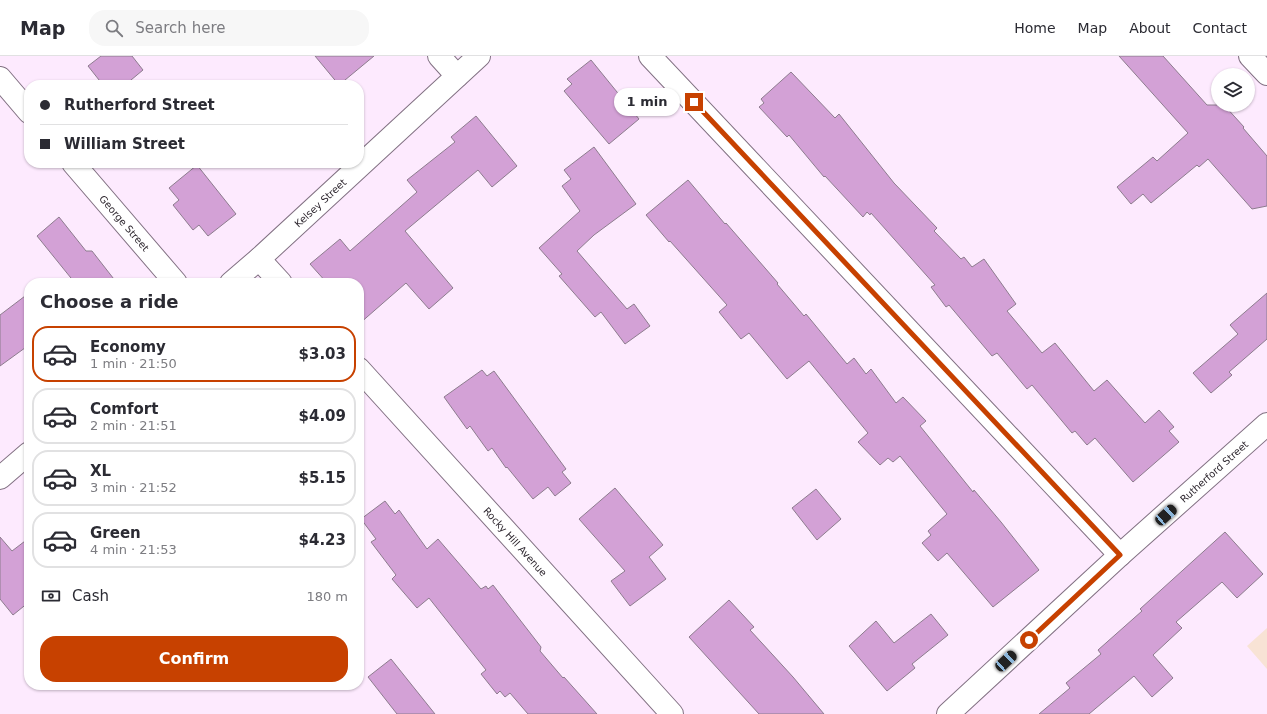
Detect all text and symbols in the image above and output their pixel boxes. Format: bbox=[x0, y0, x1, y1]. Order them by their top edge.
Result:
search box bbox=[89, 10, 369, 46]
text: Map bbox=[20, 17, 65, 39]
icon: search bbox=[103, 17, 125, 39]
text: Search here bbox=[135, 19, 225, 37]
text: Home bbox=[1014, 20, 1056, 36]
text: Map bbox=[1078, 20, 1107, 36]
text: About bbox=[1129, 20, 1171, 36]
text: Contact bbox=[1193, 20, 1247, 36]
map controls bbox=[1211, 68, 1255, 112]
button: layers bbox=[1211, 68, 1255, 112]
callout: 1 min bbox=[614, 88, 680, 116]
route end bbox=[685, 93, 703, 111]
text: 1 min bbox=[627, 94, 667, 109]
text: Rutherford Street bbox=[64, 96, 215, 114]
text: William Street bbox=[64, 135, 185, 153]
street label: Kelsey Street bbox=[292, 177, 348, 229]
street label: George Street bbox=[97, 193, 151, 254]
text: Choose a ride bbox=[40, 291, 179, 312]
icon: car bbox=[42, 336, 78, 372]
text: Economy bbox=[90, 338, 166, 356]
text: $3.03 bbox=[299, 345, 346, 363]
text: 1 min · 21:50 bbox=[90, 356, 177, 371]
icon: car bbox=[42, 398, 78, 434]
text: Comfort bbox=[90, 400, 158, 418]
text: $4.09 bbox=[299, 407, 346, 425]
text: 2 min · 21:51 bbox=[90, 418, 177, 433]
street label: Rutherford Street bbox=[1178, 439, 1250, 505]
icon: car bbox=[42, 460, 78, 496]
text: XL bbox=[90, 462, 111, 480]
text: $5.15 bbox=[299, 469, 346, 487]
text: 3 min · 21:52 bbox=[90, 480, 177, 495]
car bbox=[1153, 503, 1179, 527]
street label: Rocky Hill Avenue bbox=[481, 505, 549, 579]
icon: car bbox=[42, 522, 78, 558]
text: Green bbox=[90, 524, 141, 542]
text: $4.23 bbox=[299, 531, 346, 549]
text: 4 min · 21:53 bbox=[90, 542, 177, 557]
icon: cash bbox=[40, 585, 62, 607]
text: Cash bbox=[72, 587, 109, 605]
text: 180 m bbox=[306, 589, 348, 604]
route start bbox=[1020, 631, 1038, 649]
button: Confirm bbox=[40, 636, 348, 682]
car bbox=[993, 648, 1019, 674]

